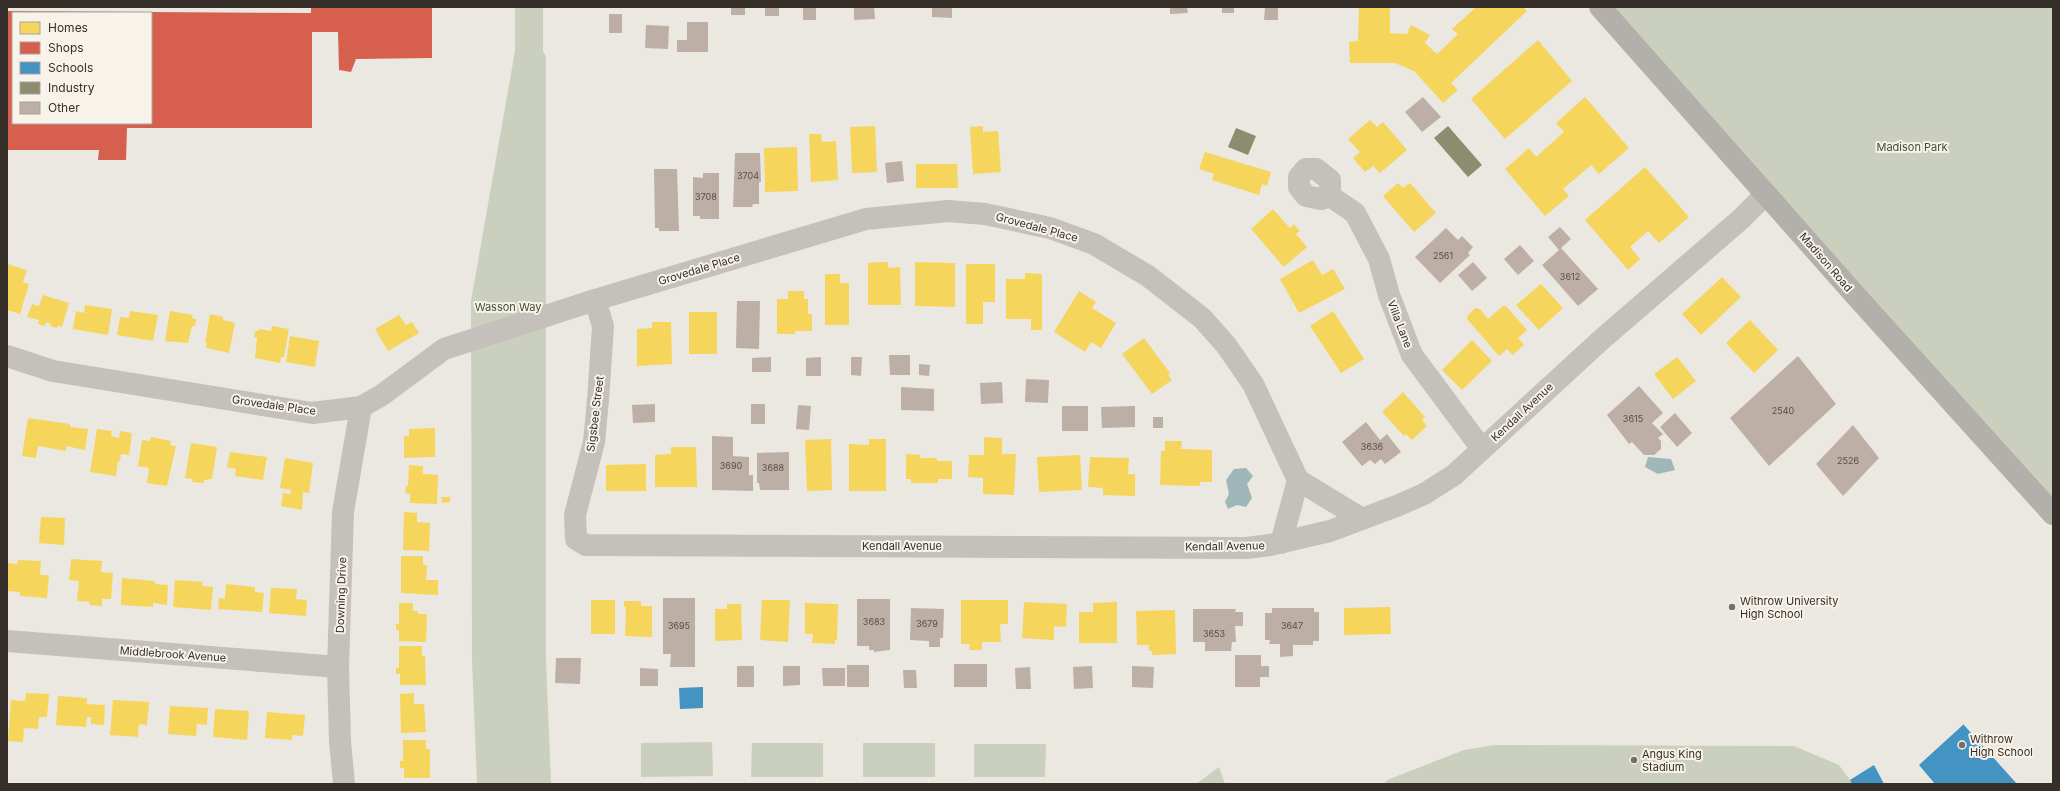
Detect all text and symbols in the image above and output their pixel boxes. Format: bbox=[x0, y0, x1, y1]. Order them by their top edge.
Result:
legend bbox=[12, 12, 152, 124]
text: Homes bbox=[48, 20, 88, 35]
text: Shops bbox=[48, 40, 84, 55]
text: Schools bbox=[48, 60, 93, 75]
text: Industry bbox=[48, 80, 95, 95]
text: Other bbox=[48, 100, 80, 115]
park label: Madison Park bbox=[1876, 140, 1948, 154]
house number: 3704 bbox=[737, 170, 759, 181]
house number: 3708 bbox=[695, 191, 717, 202]
street label: Grovedale Place bbox=[994, 209, 1080, 245]
street label: Madison Road bbox=[1796, 229, 1856, 295]
street label: Grovedale Place bbox=[657, 250, 741, 288]
house number: 2561 bbox=[1433, 250, 1453, 261]
house number: 3612 bbox=[1560, 271, 1580, 282]
street label: Villa Lane bbox=[1384, 298, 1416, 350]
park label: Wasson Way bbox=[475, 300, 541, 314]
street label: Sigsbee Street bbox=[583, 375, 607, 453]
street label: Kendall Avenue bbox=[1488, 380, 1556, 444]
street label: Grovedale Place bbox=[231, 392, 317, 418]
house number: 2540 bbox=[1772, 405, 1795, 416]
house number: 3615 bbox=[1623, 413, 1643, 424]
house number: 3636 bbox=[1361, 441, 1384, 452]
house number: 2526 bbox=[1837, 455, 1859, 466]
house number: 3690 bbox=[720, 460, 743, 471]
house number: 3688 bbox=[762, 462, 785, 473]
street label: Kendall Avenue bbox=[1185, 538, 1265, 554]
street label: Kendall Avenue bbox=[862, 539, 942, 553]
street label: Downing Drive bbox=[333, 557, 349, 633]
place label: Withrow University High School bbox=[1740, 594, 1838, 621]
marker: Withrow University High School bbox=[1727, 602, 1737, 612]
house number: 3683 bbox=[863, 616, 886, 627]
house number: 3679 bbox=[916, 618, 938, 629]
house number: 3695 bbox=[668, 620, 690, 631]
house number: 3647 bbox=[1281, 620, 1303, 631]
house number: 3653 bbox=[1203, 628, 1226, 639]
street label: Middlebrook Avenue bbox=[119, 643, 227, 665]
place label: Withrow High School bbox=[1970, 732, 2033, 759]
marker: Withrow High School bbox=[1957, 740, 1967, 750]
place label: Angus King Stadium bbox=[1642, 747, 1702, 774]
marker: Angus King Stadium bbox=[1629, 755, 1639, 765]

